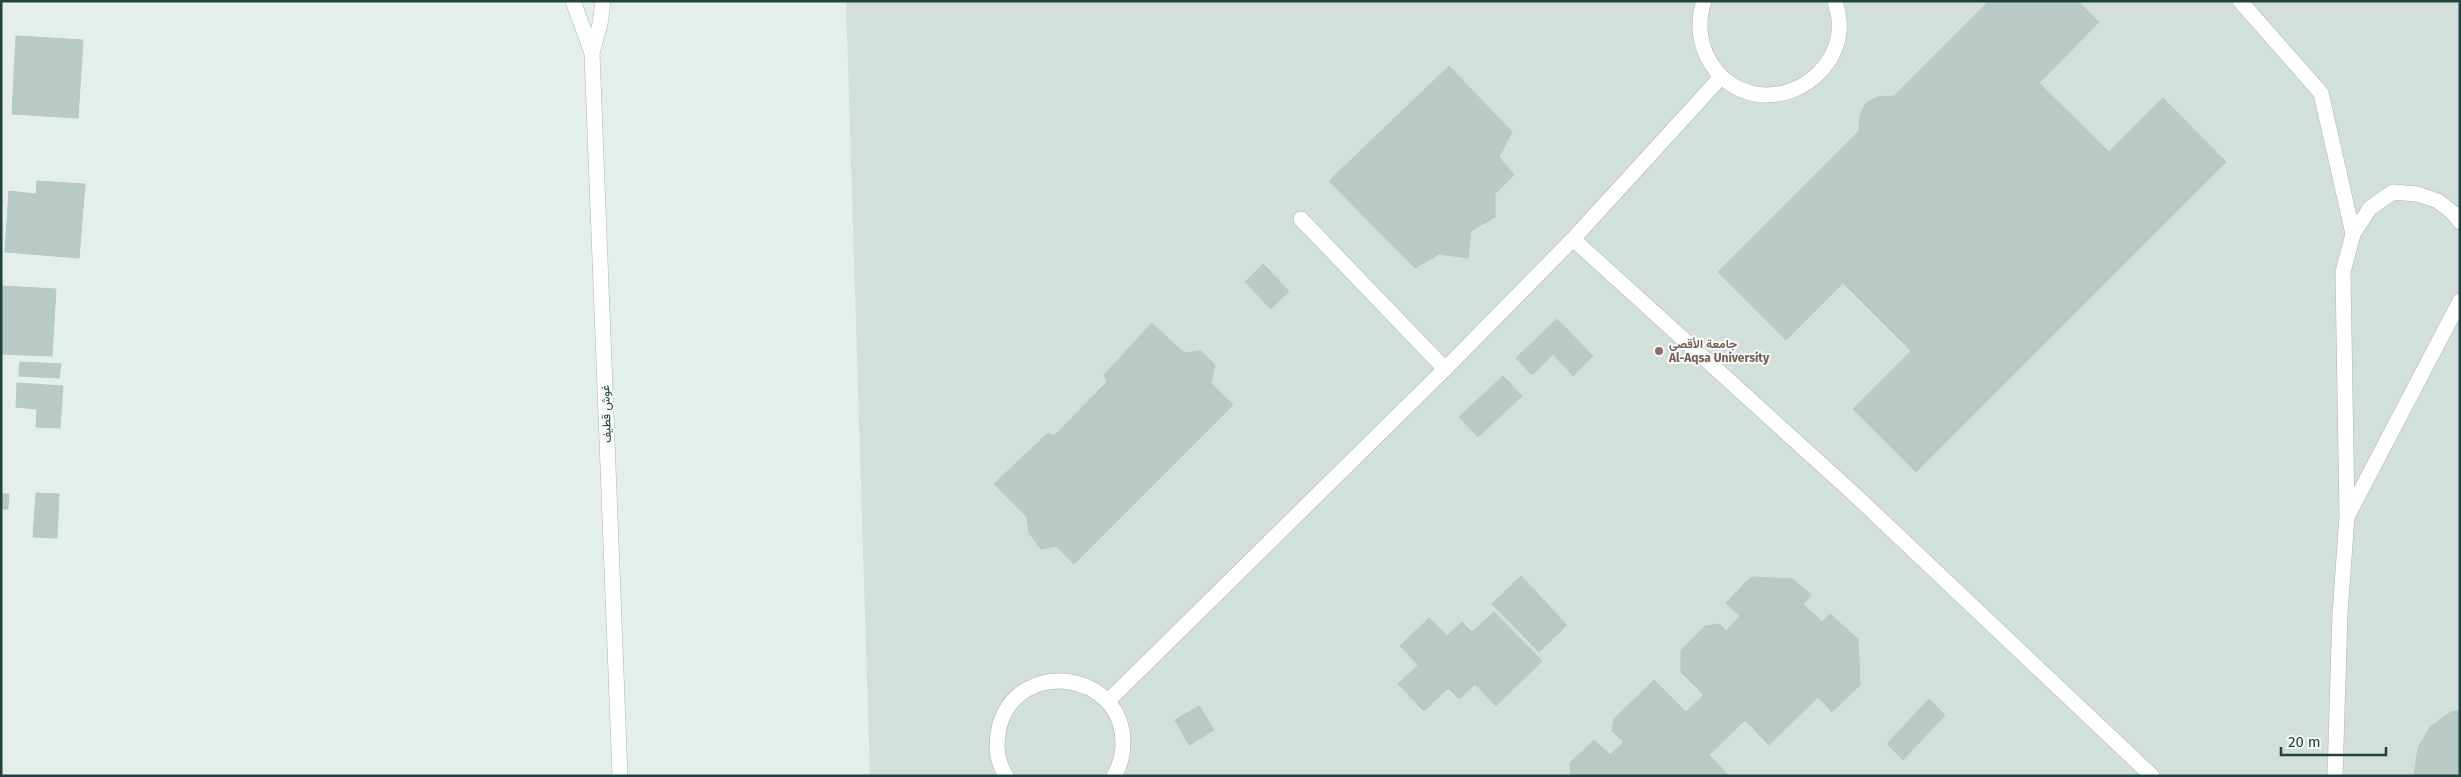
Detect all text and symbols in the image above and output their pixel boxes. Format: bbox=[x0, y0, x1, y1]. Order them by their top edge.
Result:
place label: جامعة الأقصى Al-Aqsa University bbox=[1668, 337, 1770, 365]
marker: جامعة الأقصى Al-Aqsa University bbox=[1653, 345, 1665, 357]
street label: غوش قطيف bbox=[598, 385, 615, 443]
scale bar bbox=[2281, 724, 2386, 756]
text: 20 m bbox=[2288, 733, 2321, 751]

